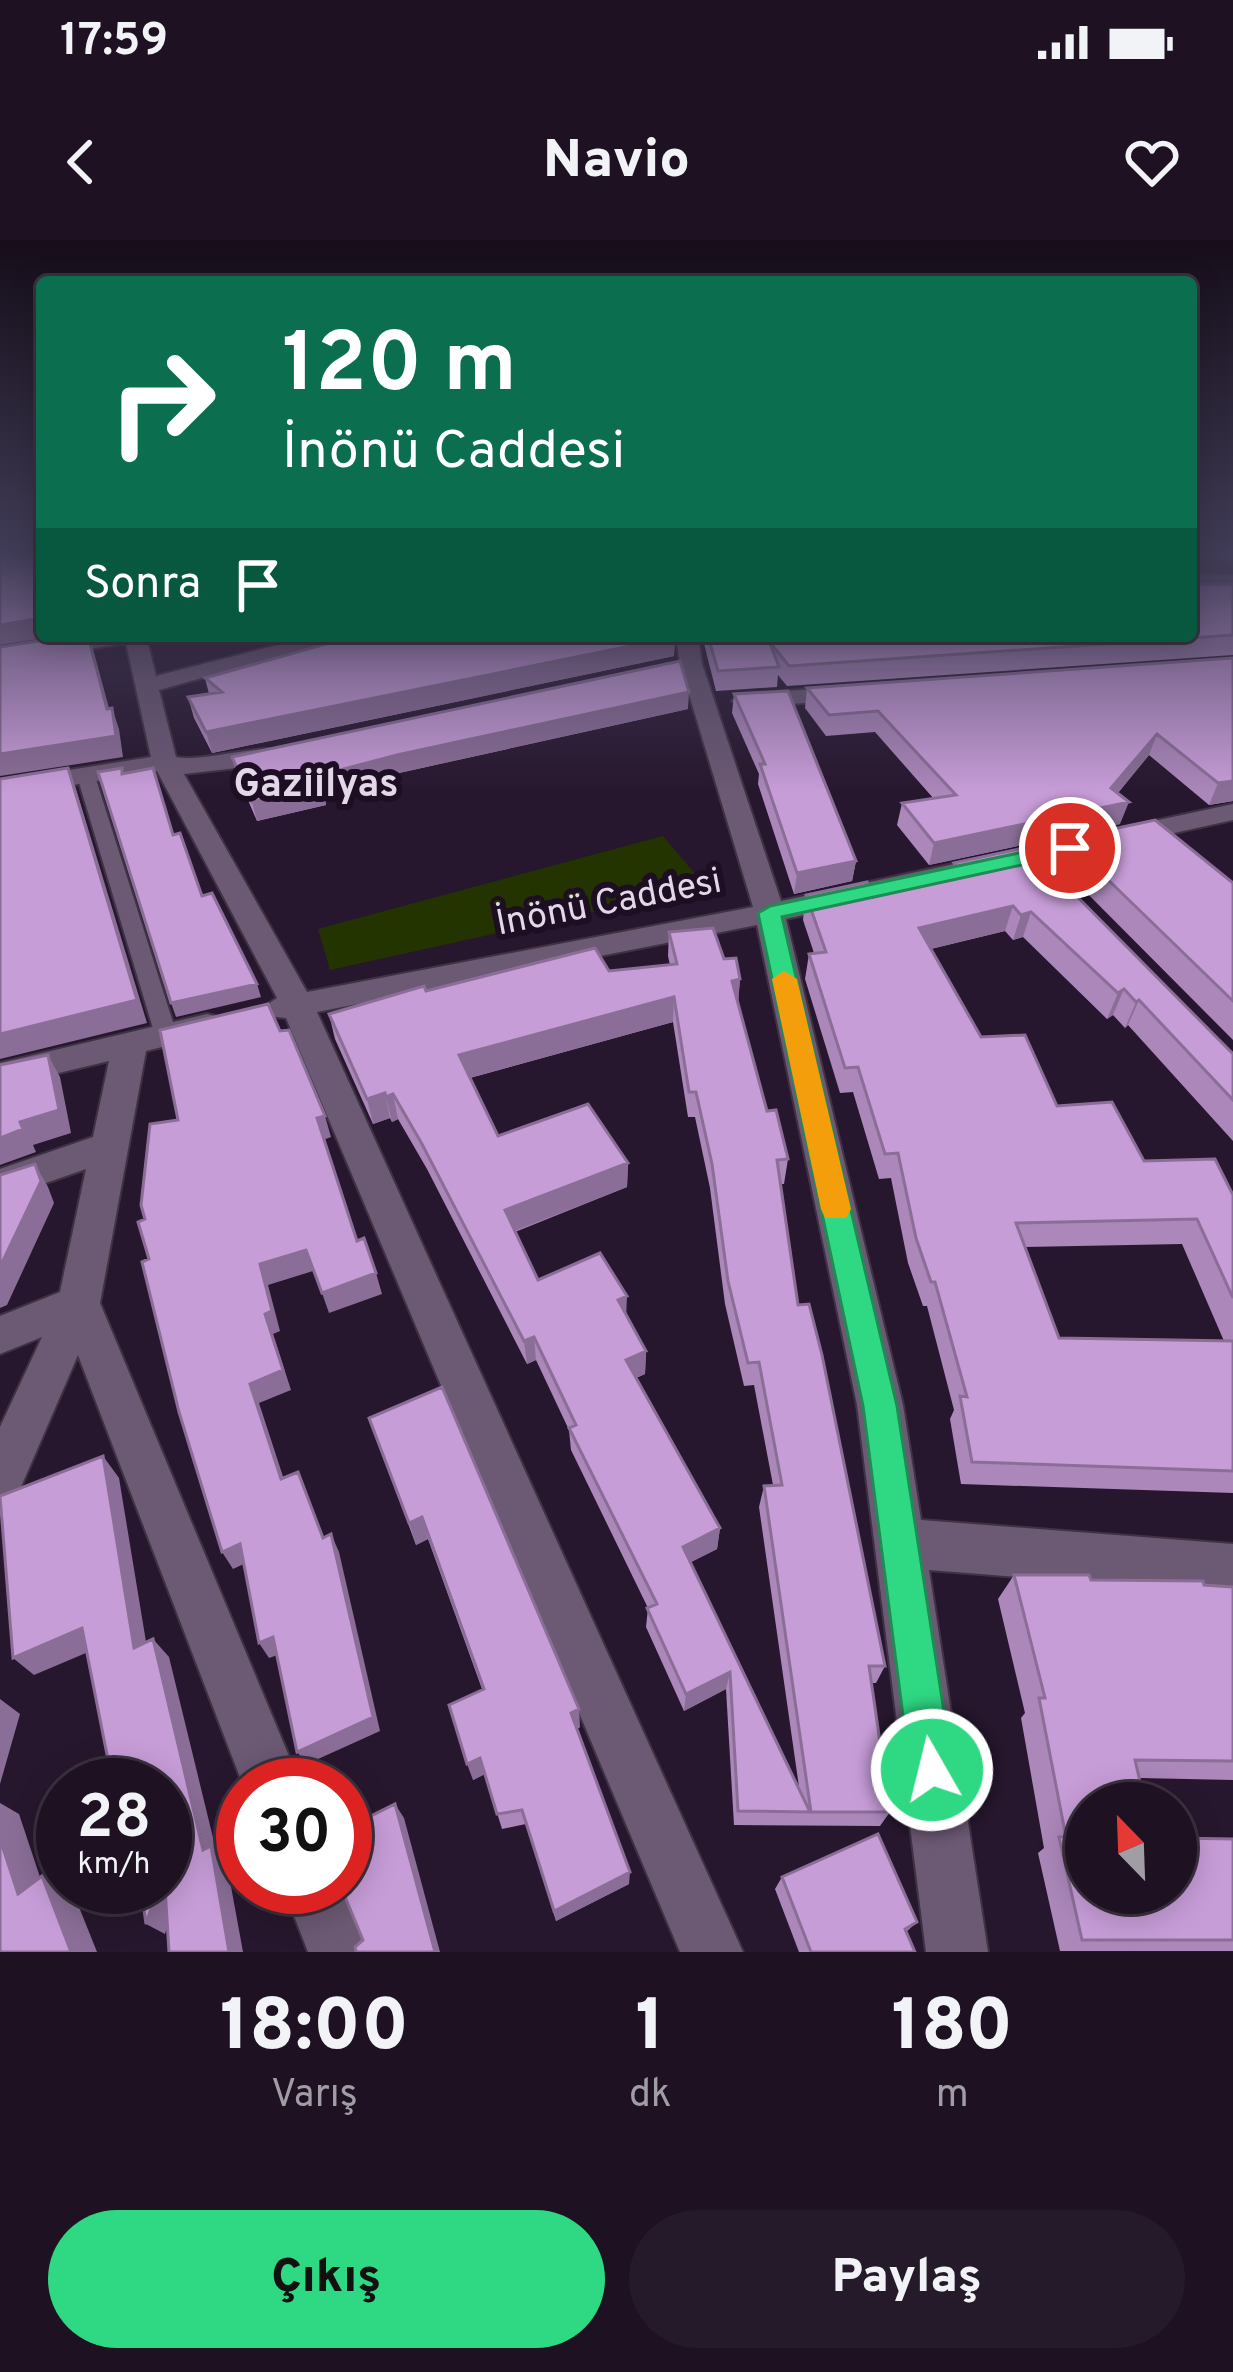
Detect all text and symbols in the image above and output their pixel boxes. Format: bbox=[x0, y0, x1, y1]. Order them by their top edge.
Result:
text: 17:59 bbox=[60, 14, 168, 71]
text: Navio bbox=[543, 128, 690, 197]
icon: back bbox=[48, 129, 114, 195]
icon: heart bbox=[1119, 129, 1185, 195]
text: 120 m bbox=[282, 315, 517, 421]
icon: right bbox=[84, 324, 240, 480]
text: İnönü Caddesi bbox=[282, 419, 625, 488]
icon: arrive bbox=[225, 552, 291, 618]
text: Sonra bbox=[84, 557, 201, 614]
district label: Gaziilyas bbox=[233, 762, 399, 811]
pin bbox=[1019, 797, 1121, 899]
icon: arrive bbox=[1037, 815, 1103, 881]
street label: İnönü Caddesi bbox=[492, 859, 726, 948]
position arrow bbox=[869, 1707, 995, 1833]
speed limit sign: 30 bbox=[216, 1758, 372, 1914]
north arrow bbox=[1065, 1782, 1197, 1914]
map controls bbox=[1065, 1782, 1197, 1914]
text: 28 bbox=[77, 1783, 151, 1859]
text: km/h bbox=[78, 1847, 150, 1884]
text: 18:00 bbox=[220, 1984, 409, 2076]
text: 1 bbox=[636, 1984, 665, 2076]
text: 180 bbox=[891, 1984, 1013, 2076]
text: Varış bbox=[271, 2072, 358, 2121]
text: dk bbox=[629, 2072, 672, 2121]
text: m bbox=[936, 2072, 969, 2121]
button: Çıkış bbox=[48, 2210, 605, 2348]
button: Paylaş bbox=[629, 2210, 1185, 2348]

